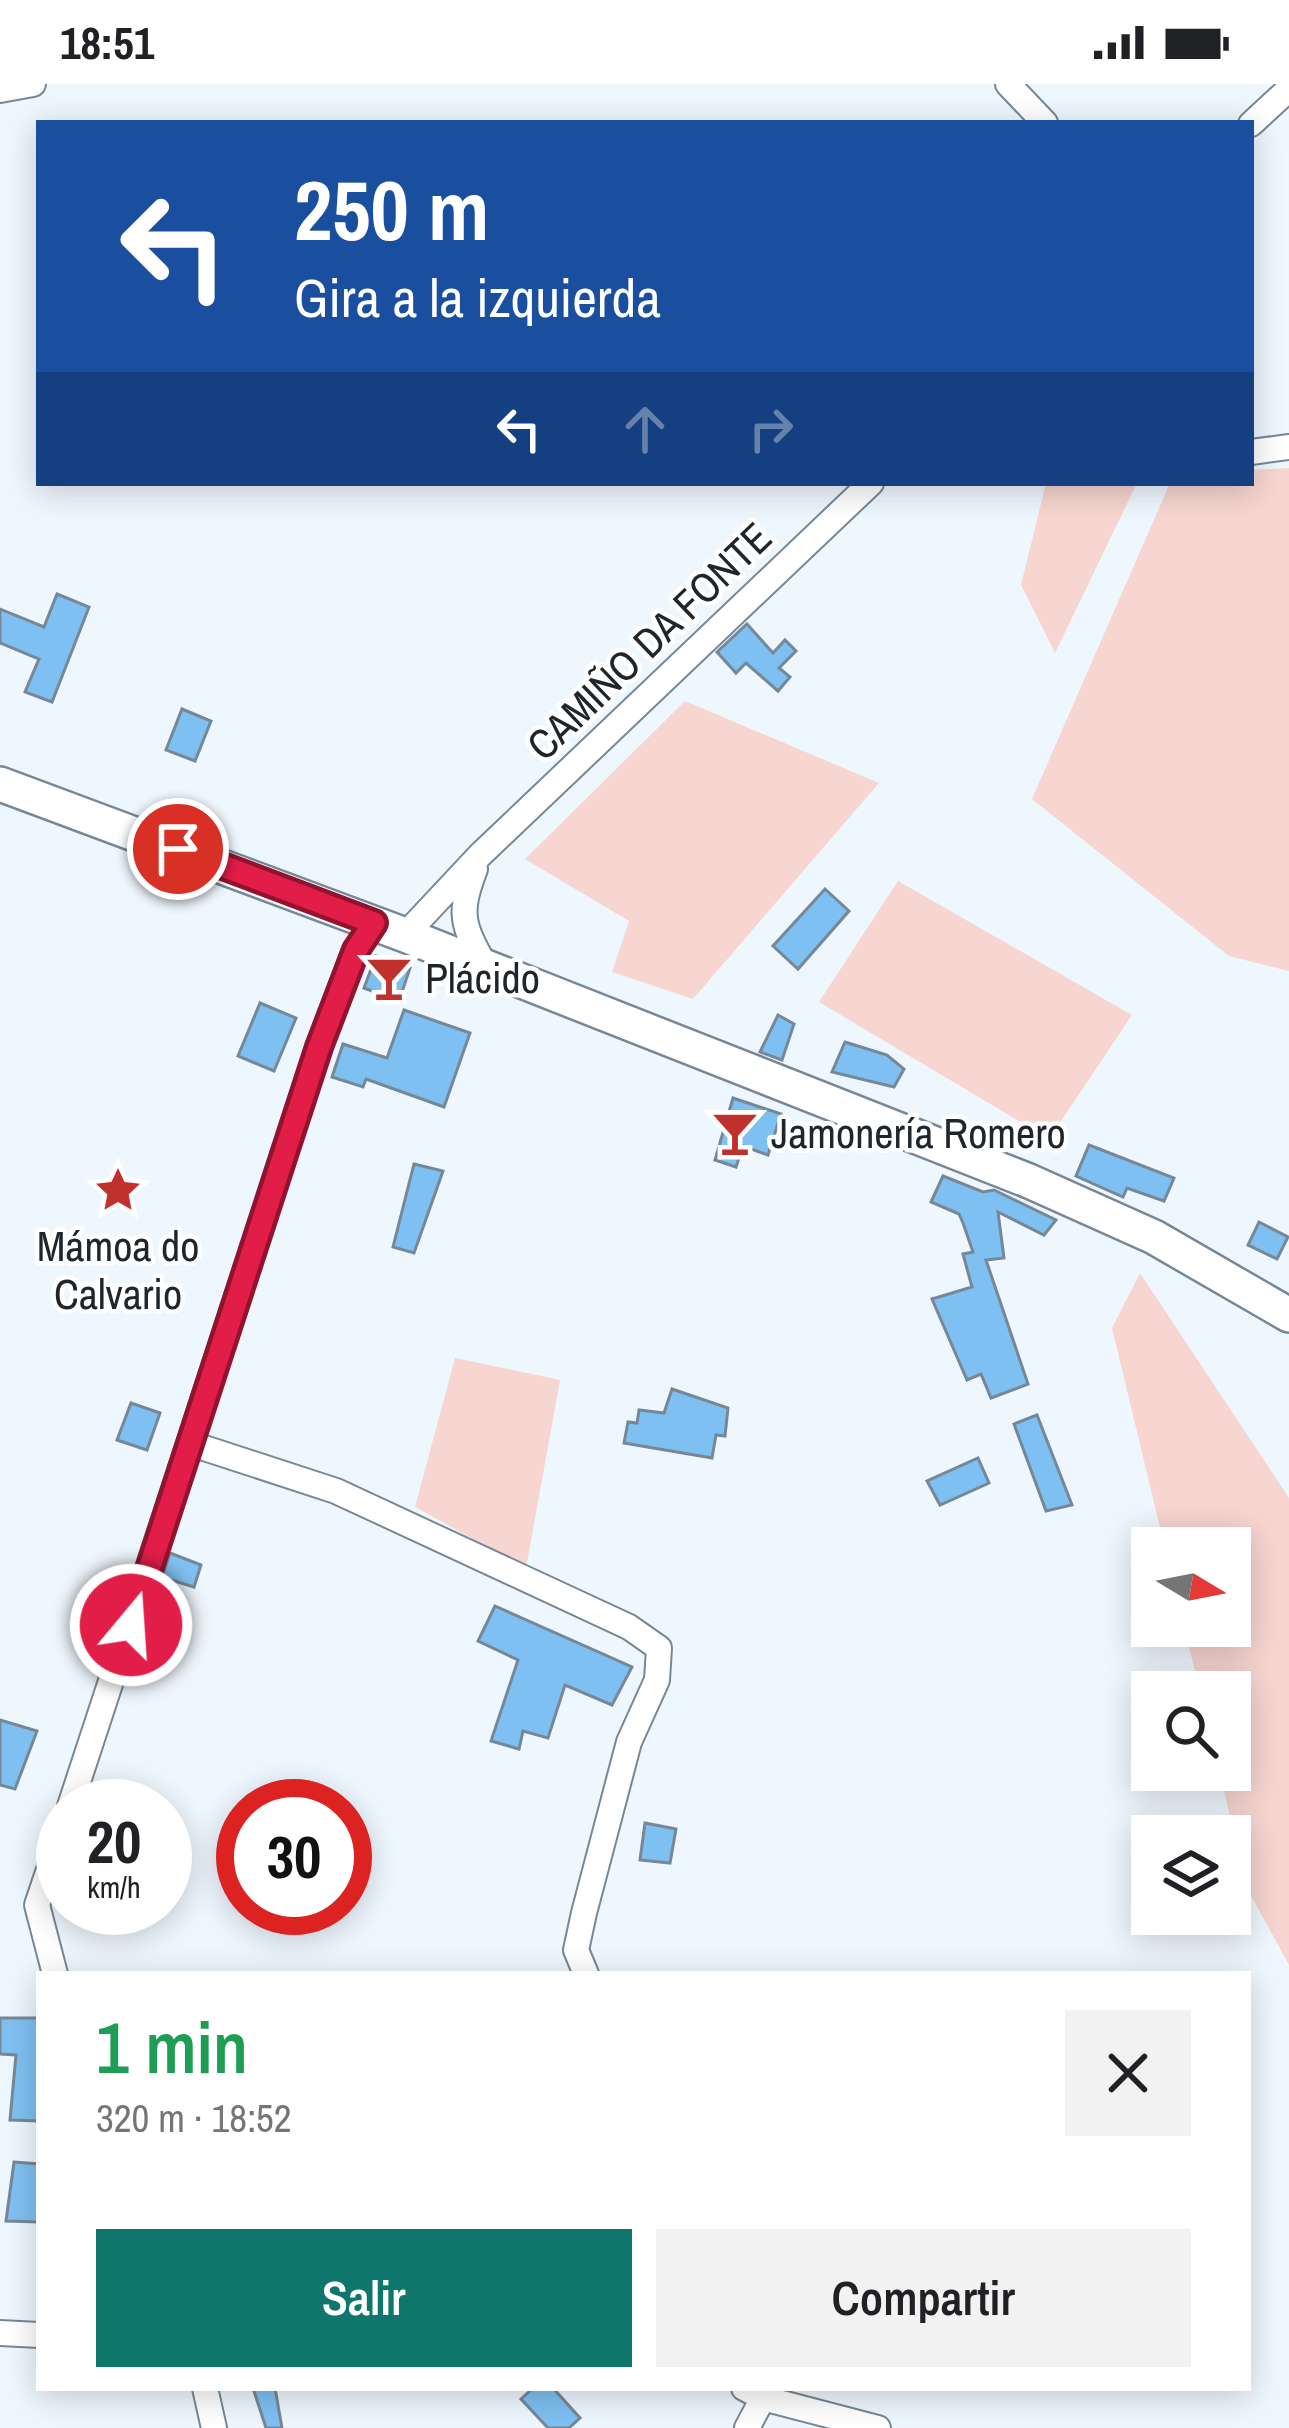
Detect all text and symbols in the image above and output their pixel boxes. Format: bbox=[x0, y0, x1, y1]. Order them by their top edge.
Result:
text: 18:51 bbox=[60, 12, 154, 73]
text: 250 m bbox=[294, 153, 489, 266]
icon: left bbox=[96, 168, 252, 324]
text: Gira a la izquierda bbox=[294, 261, 661, 334]
icon: left bbox=[486, 396, 552, 462]
icon: ahead bbox=[612, 396, 678, 462]
icon: right bbox=[738, 396, 804, 462]
street label: CAMIÑO DA FONTE bbox=[515, 510, 783, 772]
pin bbox=[127, 798, 229, 900]
icon: arrive bbox=[145, 816, 211, 882]
place label: Plácido bbox=[425, 950, 540, 1006]
bar icon: Plácido bbox=[364, 953, 414, 1003]
place label: Jamonería Romero bbox=[771, 1105, 1066, 1161]
bar icon: Jamonería Romero bbox=[710, 1108, 760, 1158]
place icon: Mámoa do Calvario bbox=[93, 1165, 143, 1215]
place label: Mámoa do Calvario bbox=[37, 1218, 199, 1322]
north arrow bbox=[1131, 1527, 1251, 1647]
map controls bbox=[1131, 1527, 1251, 1935]
position arrow bbox=[68, 1562, 194, 1688]
button: search bbox=[1131, 1671, 1251, 1791]
speed limit sign: 30 bbox=[216, 1779, 372, 1935]
text: 20 bbox=[87, 1801, 141, 1882]
button: layers bbox=[1131, 1815, 1251, 1935]
text: km/h bbox=[87, 1867, 141, 1907]
text: 1 min bbox=[96, 1998, 248, 2095]
button: close bbox=[1065, 2010, 1191, 2136]
text: 320 m · 18:52 bbox=[96, 2092, 292, 2144]
button: Salir bbox=[96, 2229, 632, 2367]
button: Compartir bbox=[656, 2229, 1191, 2367]

